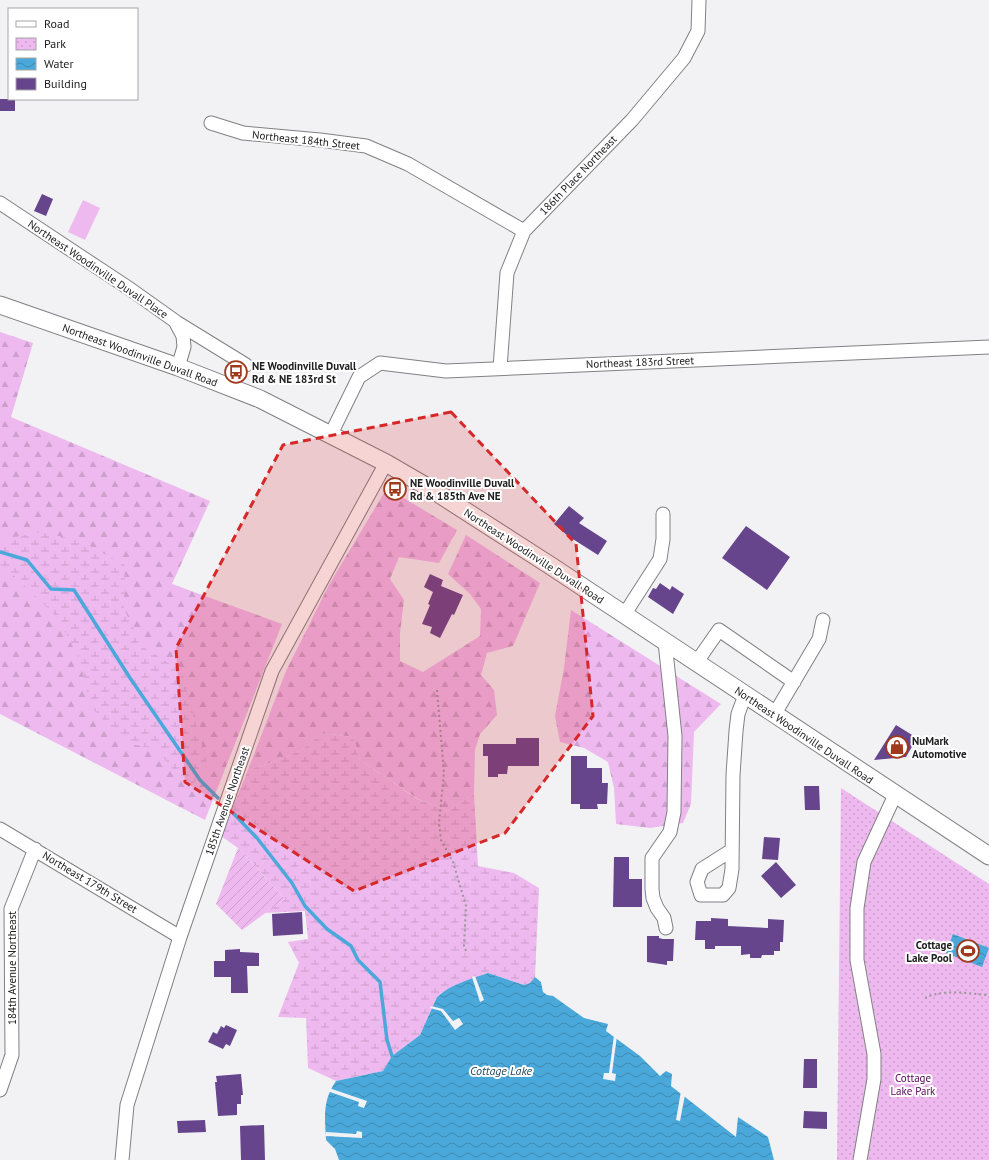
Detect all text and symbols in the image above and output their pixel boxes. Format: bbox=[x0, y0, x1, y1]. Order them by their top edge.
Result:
legend bbox=[8, 8, 138, 100]
text: Road bbox=[44, 16, 69, 31]
text: Park bbox=[44, 36, 66, 51]
text: Water bbox=[44, 56, 74, 71]
text: Building bbox=[44, 76, 87, 91]
street label: Northeast 184th Street bbox=[251, 127, 361, 153]
street label: 186th Place Northeast bbox=[536, 132, 620, 218]
street label: Northeast Woodinville Duvall Place bbox=[25, 217, 171, 321]
street label: Northeast Woodinville Duvall Road bbox=[60, 320, 220, 390]
street label: Northeast 183rd Street bbox=[586, 353, 695, 371]
bus stop icon: NE Woodinville Duvall Rd & NE 183rd St bbox=[223, 359, 249, 385]
place label: NE Woodinville Duvall Rd & NE 183rd St bbox=[252, 359, 357, 386]
bus stop icon: NE Woodinville Duvall Rd & 185th Ave NE bbox=[382, 476, 408, 502]
place label: NE Woodinville Duvall Rd & 185th Ave NE bbox=[410, 476, 515, 503]
street label: Northeast Woodinville Duvall Road bbox=[461, 505, 607, 607]
street label: Northeast Woodinville Duvall Road bbox=[732, 683, 876, 787]
shop icon: NuMark Automotive bbox=[884, 734, 910, 760]
place label: NuMark Automotive bbox=[912, 734, 967, 761]
street label: 185th Avenue Northeast bbox=[202, 745, 252, 857]
street label: Northeast 179th Street bbox=[40, 848, 140, 916]
street label: 184th Avenue Northeast bbox=[5, 911, 19, 1025]
place label: Cottage Lake Pool bbox=[906, 938, 953, 965]
sports icon: Cottage Lake Pool bbox=[955, 938, 981, 964]
water label: Cottage Lake bbox=[470, 1063, 533, 1078]
park label: Cottage Lake Park bbox=[891, 1071, 936, 1098]

